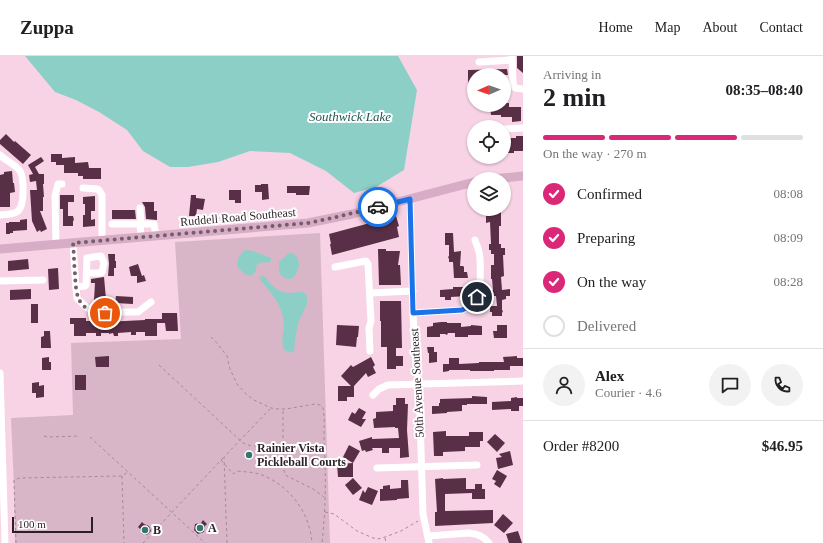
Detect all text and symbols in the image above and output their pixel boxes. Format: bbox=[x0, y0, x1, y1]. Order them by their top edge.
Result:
text: Zuppa bbox=[20, 17, 74, 38]
text: Home bbox=[599, 20, 633, 35]
text: Map bbox=[655, 20, 680, 35]
text: About bbox=[702, 20, 737, 35]
text: Contact bbox=[759, 20, 803, 35]
text: Arriving in bbox=[543, 67, 601, 82]
north arrow bbox=[467, 68, 511, 112]
map controls bbox=[467, 68, 511, 216]
text: 08:35–08:40 bbox=[726, 82, 803, 98]
text: 2 min bbox=[543, 83, 606, 112]
water label: Southwick Lake bbox=[309, 109, 391, 124]
button: locate bbox=[467, 120, 511, 164]
text: On the way · 270 m bbox=[543, 146, 647, 161]
button: layers bbox=[467, 172, 511, 216]
icon: check bbox=[543, 183, 565, 205]
text: Confirmed bbox=[577, 186, 642, 202]
text: 08:08 bbox=[773, 186, 803, 201]
courier bbox=[358, 187, 398, 227]
icon: car bbox=[367, 196, 389, 218]
street label: Ruddell Road Southeast bbox=[180, 205, 297, 229]
icon: check bbox=[543, 227, 565, 249]
text: Preparing bbox=[577, 230, 635, 246]
text: 08:09 bbox=[773, 230, 803, 245]
icon: check bbox=[543, 271, 565, 293]
text: On the way bbox=[577, 274, 646, 290]
text: 08:28 bbox=[773, 274, 803, 289]
pin bbox=[460, 280, 494, 314]
icon: home bbox=[466, 286, 488, 308]
pin bbox=[88, 296, 122, 330]
icon: bag bbox=[94, 302, 116, 324]
text: Delivered bbox=[577, 318, 636, 334]
street label: 50th Avenue Southeast bbox=[407, 327, 427, 438]
button: person bbox=[543, 364, 585, 406]
button: chat bbox=[709, 364, 751, 406]
button: phone bbox=[761, 364, 803, 406]
text: Alex bbox=[595, 368, 624, 384]
text: Courier · 4.6 bbox=[595, 385, 662, 400]
text: Order #8200 bbox=[543, 438, 619, 454]
text: $46.95 bbox=[762, 438, 803, 454]
place label: Rainier Vista Pickleball Courts bbox=[257, 441, 346, 469]
marker: Rainier Vista Pickleball Courts bbox=[244, 450, 254, 460]
scale bar bbox=[12, 515, 93, 534]
text: 100 m bbox=[18, 518, 46, 530]
place label: A bbox=[208, 521, 217, 535]
place label: B bbox=[153, 523, 161, 537]
marker: A bbox=[195, 523, 205, 533]
marker: B bbox=[140, 525, 150, 535]

